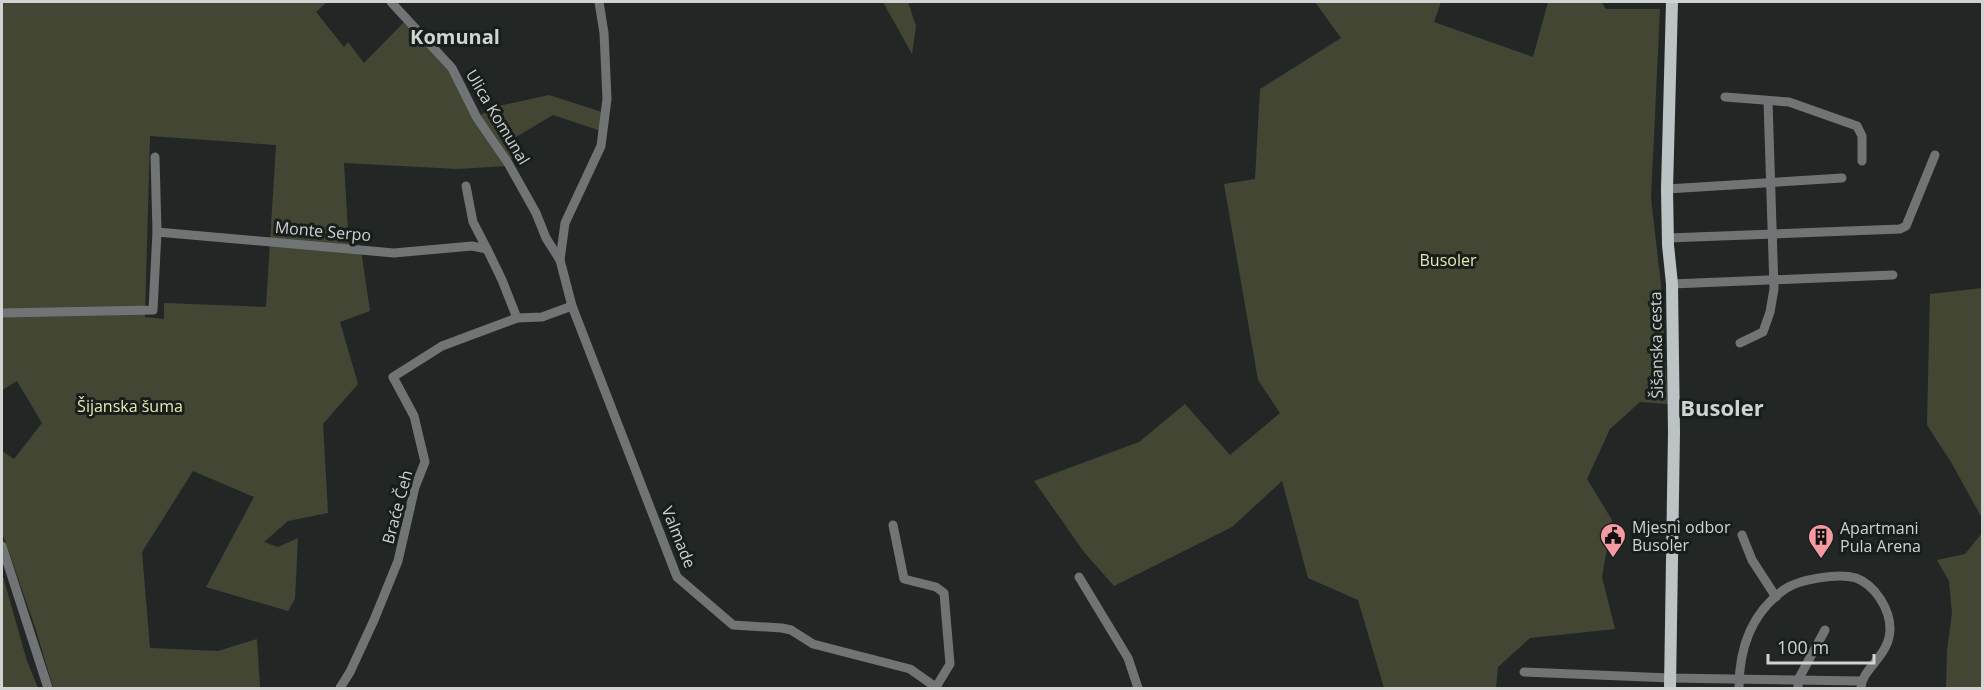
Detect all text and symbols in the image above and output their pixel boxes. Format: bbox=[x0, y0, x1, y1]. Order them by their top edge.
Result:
district label: Komunal bbox=[410, 23, 500, 50]
street label: Ulica Komunal bbox=[461, 65, 535, 169]
street label: Monte Serpo bbox=[274, 216, 372, 246]
park label: Busoler bbox=[1420, 249, 1477, 271]
street label: Šišanska cesta bbox=[1644, 291, 1668, 399]
district label: Busoler bbox=[1680, 392, 1764, 422]
park label: Šijanska šuma bbox=[77, 395, 183, 417]
street label: Braće Čeh bbox=[377, 468, 417, 546]
street label: Valmade bbox=[657, 503, 701, 571]
place label: Mjesni odbor Busoler bbox=[1632, 516, 1731, 556]
place label: Apartmani Pula Arena bbox=[1840, 517, 1921, 557]
public building icon: Mjesni odbor Busoler bbox=[1598, 521, 1628, 559]
building icon: Apartmani Pula Arena bbox=[1806, 522, 1836, 560]
scale bar bbox=[1768, 627, 1874, 665]
text: 100 m bbox=[1777, 635, 1829, 659]

